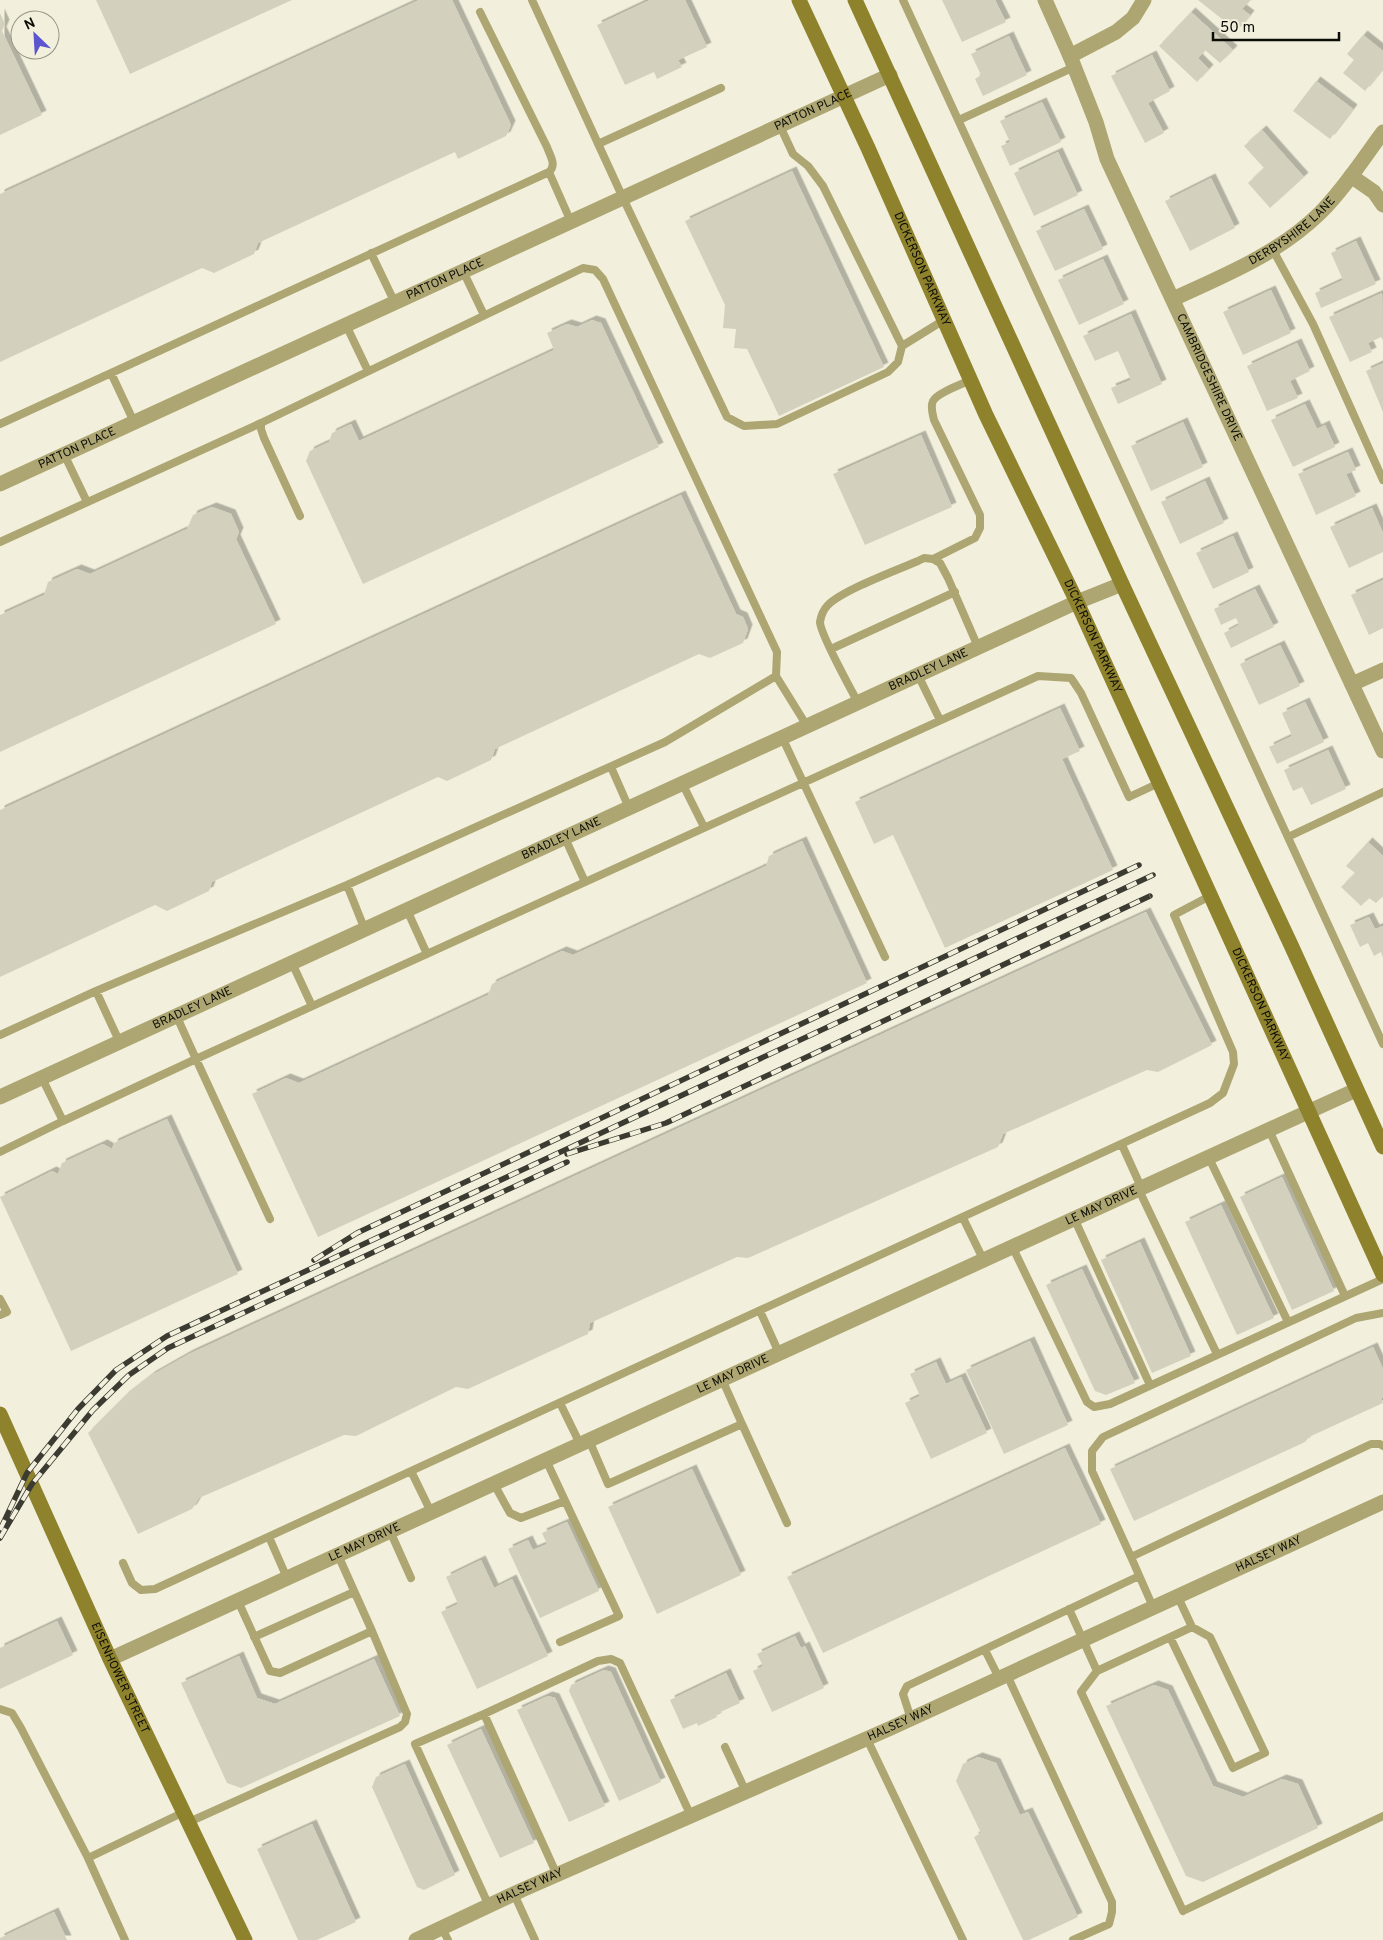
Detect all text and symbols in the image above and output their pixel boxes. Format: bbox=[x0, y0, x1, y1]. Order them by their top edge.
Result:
north arrow bbox=[10, 10, 60, 60]
scale bar bbox=[1213, 10, 1339, 42]
text: N bbox=[22, 15, 38, 34]
text: 50 m bbox=[1220, 19, 1255, 38]
street label: PATTON PLACE bbox=[772, 86, 855, 135]
street label: DERBYSHIRE LANE bbox=[1246, 193, 1339, 269]
street label: DICKERSON PARKWAY bbox=[889, 210, 954, 329]
street label: PATTON PLACE bbox=[404, 255, 487, 304]
street label: CAMBRIDGESHIRE DRIVE bbox=[1172, 311, 1246, 444]
street label: PATTON PLACE bbox=[36, 424, 119, 473]
street label: DICKERSON PARKWAY bbox=[1059, 577, 1126, 696]
street label: BRADLEY LANE bbox=[886, 645, 971, 695]
street label: BRADLEY LANE bbox=[519, 814, 604, 864]
street label: DICKERSON PARKWAY bbox=[1227, 946, 1293, 1065]
street label: BRADLEY LANE bbox=[150, 983, 235, 1034]
street label: LE MAY DRIVE bbox=[1063, 1183, 1140, 1230]
street label: LE MAY DRIVE bbox=[694, 1351, 772, 1398]
street label: LE MAY DRIVE bbox=[326, 1519, 403, 1566]
street label: HALSEY WAY bbox=[1233, 1532, 1305, 1577]
street label: EISENHOWER STREET bbox=[87, 1620, 153, 1736]
street label: HALSEY WAY bbox=[865, 1701, 937, 1745]
street label: HALSEY WAY bbox=[494, 1865, 566, 1909]

